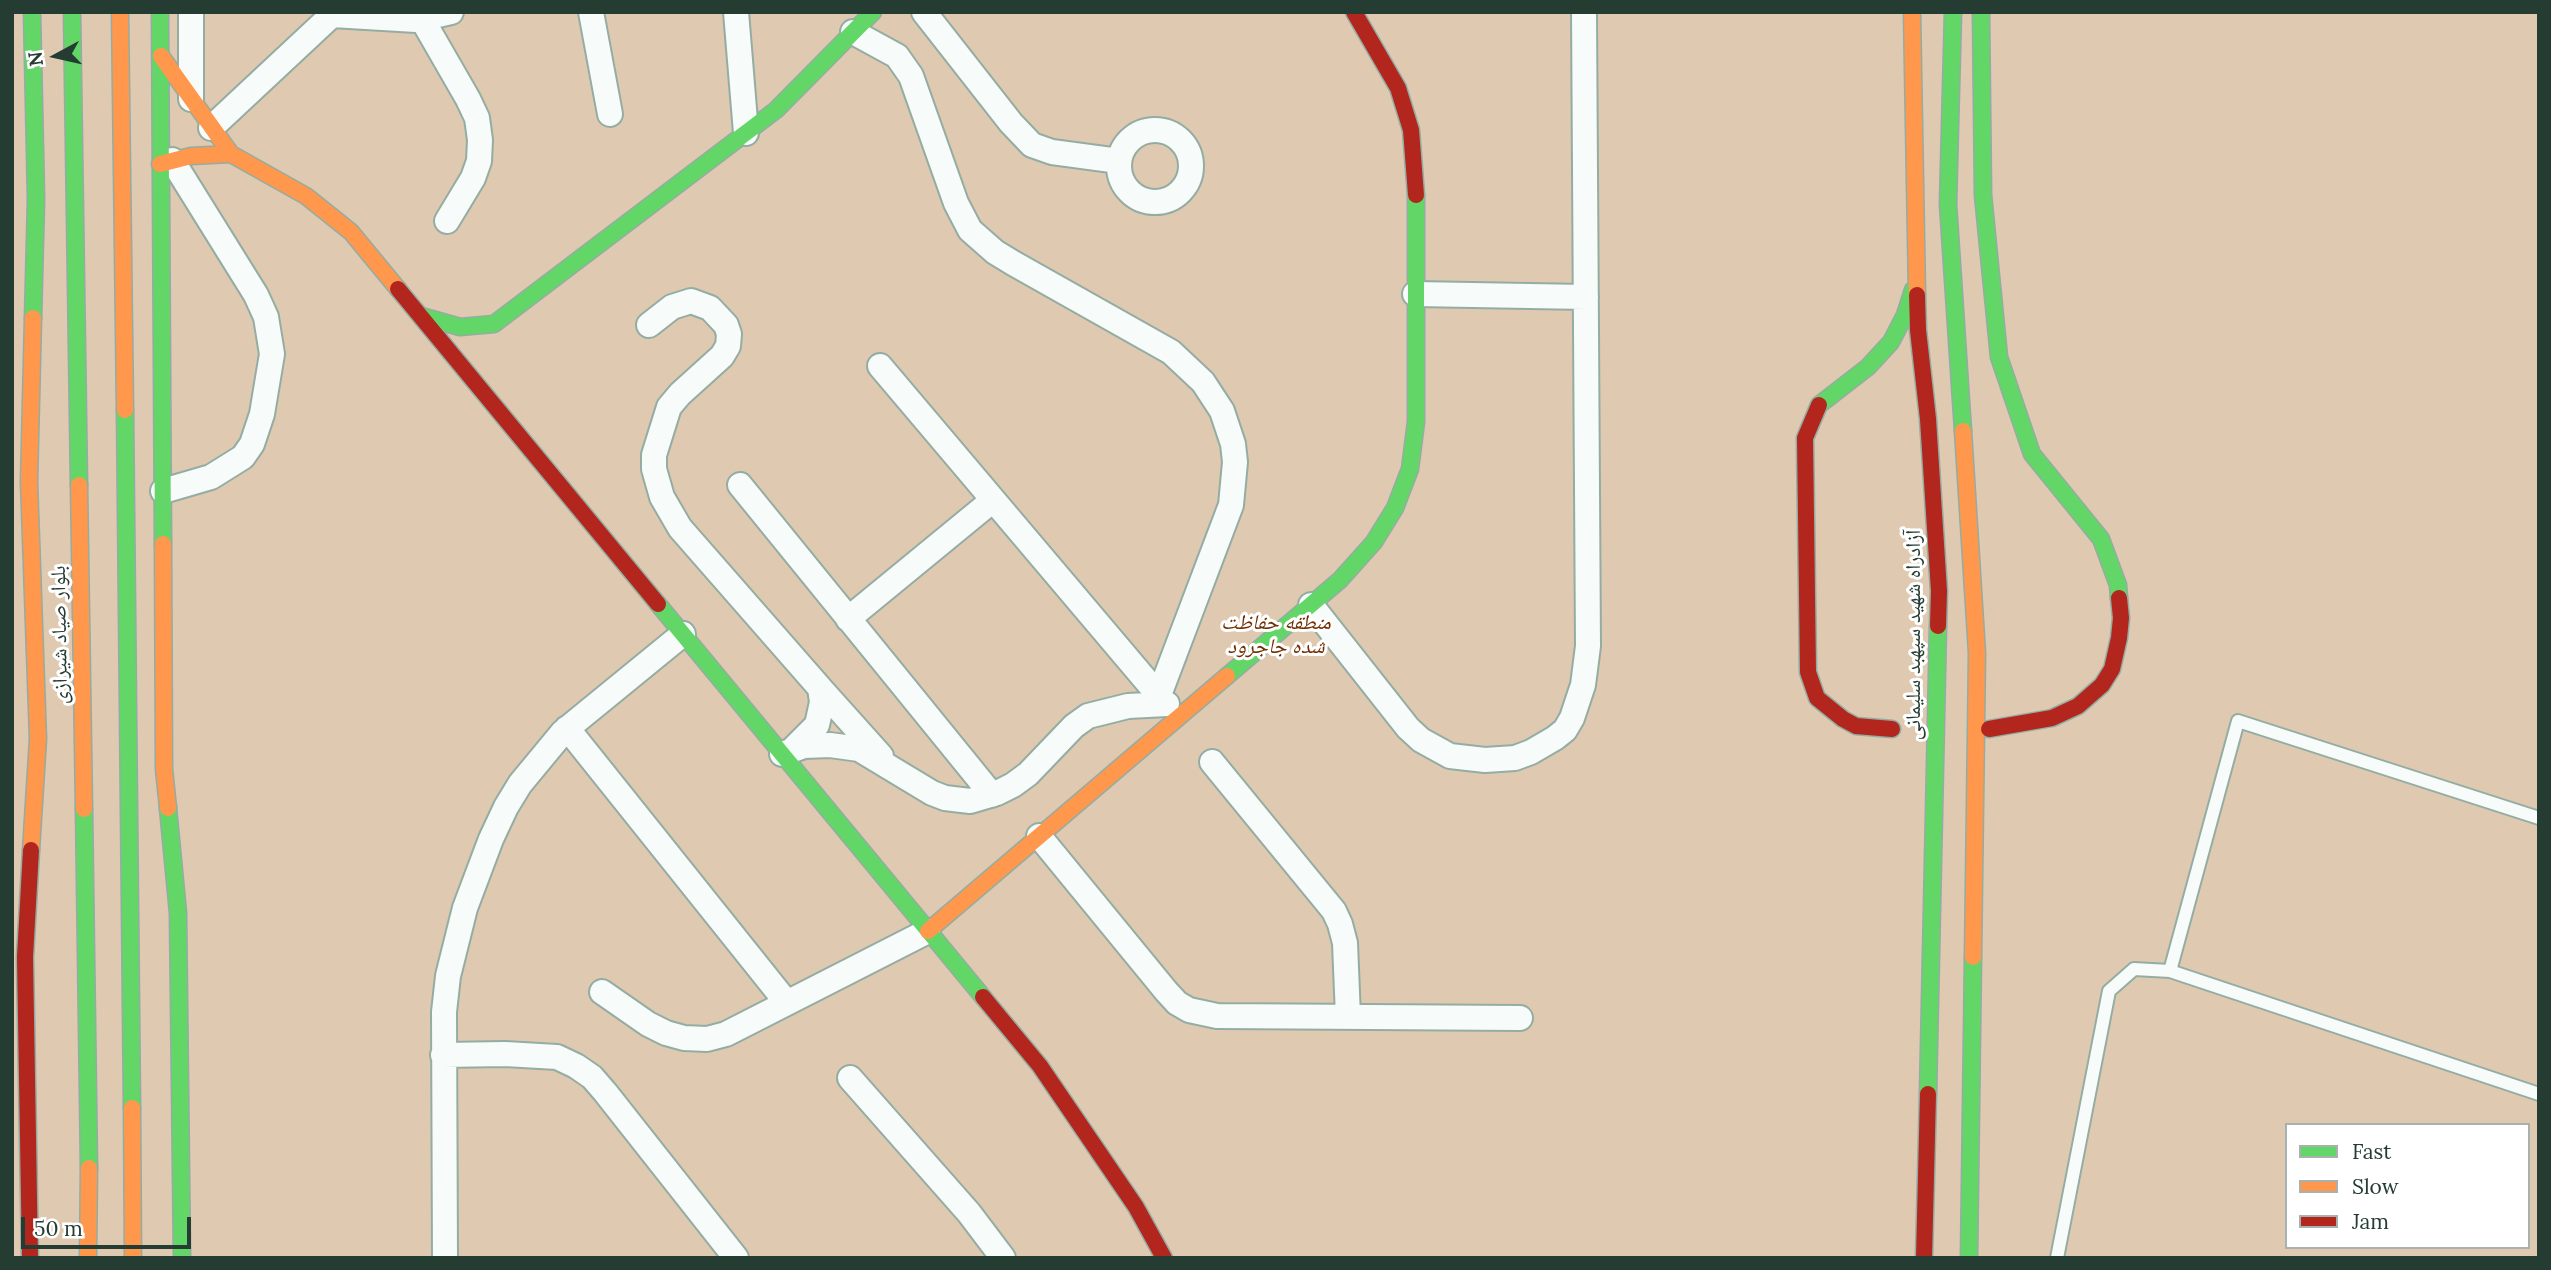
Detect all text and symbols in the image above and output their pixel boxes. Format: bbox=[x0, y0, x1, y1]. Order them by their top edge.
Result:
north arrow bbox=[21, 21, 91, 91]
text: N bbox=[22, 50, 48, 68]
street label: آزادراه شهید سپهبد سلیمانی bbox=[1901, 530, 1927, 740]
street label: بلوار صیاد شیرازی bbox=[46, 565, 74, 705]
park label: منطقه حفاظت شده جاجرود bbox=[1221, 610, 1331, 660]
legend bbox=[2285, 1123, 2530, 1249]
text: Fast bbox=[2352, 1138, 2391, 1165]
text: Slow bbox=[2352, 1173, 2399, 1200]
scale bar bbox=[24, 1204, 194, 1248]
text: Jam bbox=[2352, 1208, 2389, 1235]
text: 50 m bbox=[34, 1215, 83, 1242]

